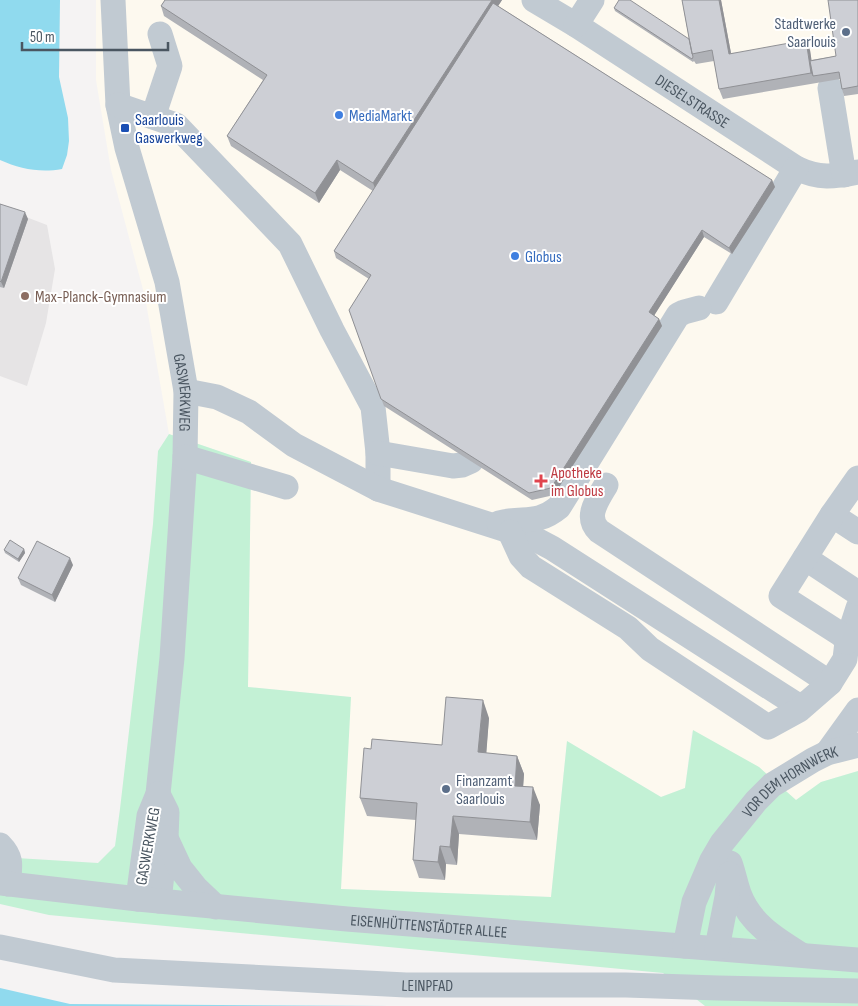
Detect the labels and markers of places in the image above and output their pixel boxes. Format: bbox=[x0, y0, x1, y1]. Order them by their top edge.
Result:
place label: Stadtwerke Saarlouis bbox=[774, 15, 836, 52]
marker: Stadtwerke Saarlouis bbox=[840, 26, 852, 38]
place label: MediaMarkt bbox=[349, 107, 412, 126]
marker: MediaMarkt bbox=[333, 109, 345, 121]
place label: Saarlouis Gaswerkweg bbox=[135, 111, 203, 148]
marker: Saarlouis Gaswerkweg bbox=[119, 122, 131, 134]
place label: Globus bbox=[525, 248, 562, 267]
marker: Globus bbox=[509, 250, 521, 262]
place label: Max-Planck-Gymnasium bbox=[35, 288, 167, 307]
marker: Max-Planck-Gymnasium bbox=[19, 290, 31, 302]
place label: Apotheke im Globus bbox=[550, 464, 604, 501]
marker: Apotheke im Globus bbox=[535, 475, 547, 487]
place label: Finanzamt Saarlouis bbox=[456, 772, 512, 809]
marker: Finanzamt Saarlouis bbox=[440, 783, 452, 795]

